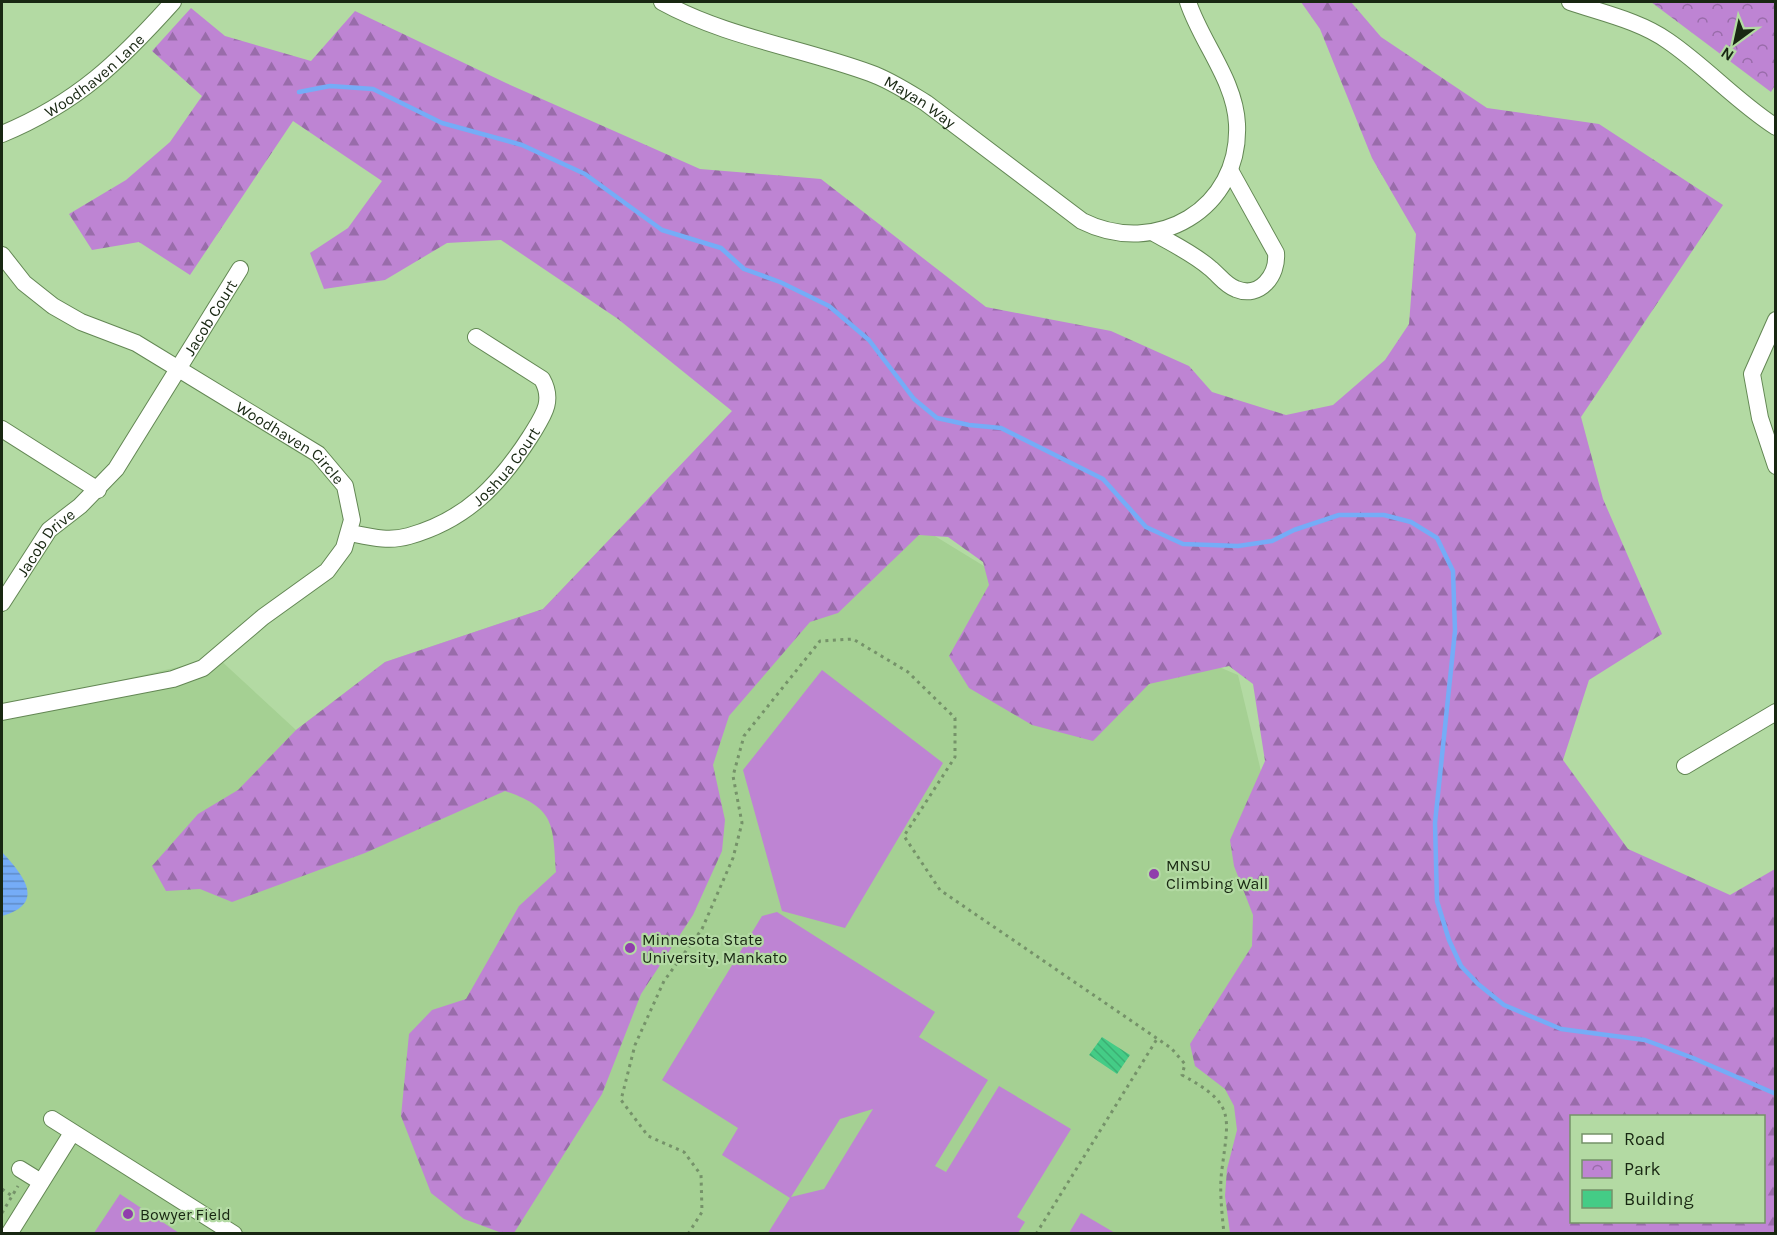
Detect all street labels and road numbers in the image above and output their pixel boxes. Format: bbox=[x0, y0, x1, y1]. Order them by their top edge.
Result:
street label: Woodhaven Lane bbox=[41, 30, 148, 122]
street label: Mayan Way bbox=[881, 71, 960, 133]
street label: Jacob Court bbox=[180, 276, 241, 359]
street label: Woodhaven Circle bbox=[232, 397, 348, 488]
street label: Joshua Court bbox=[469, 424, 544, 510]
street label: Jacob Drive bbox=[13, 505, 79, 580]

